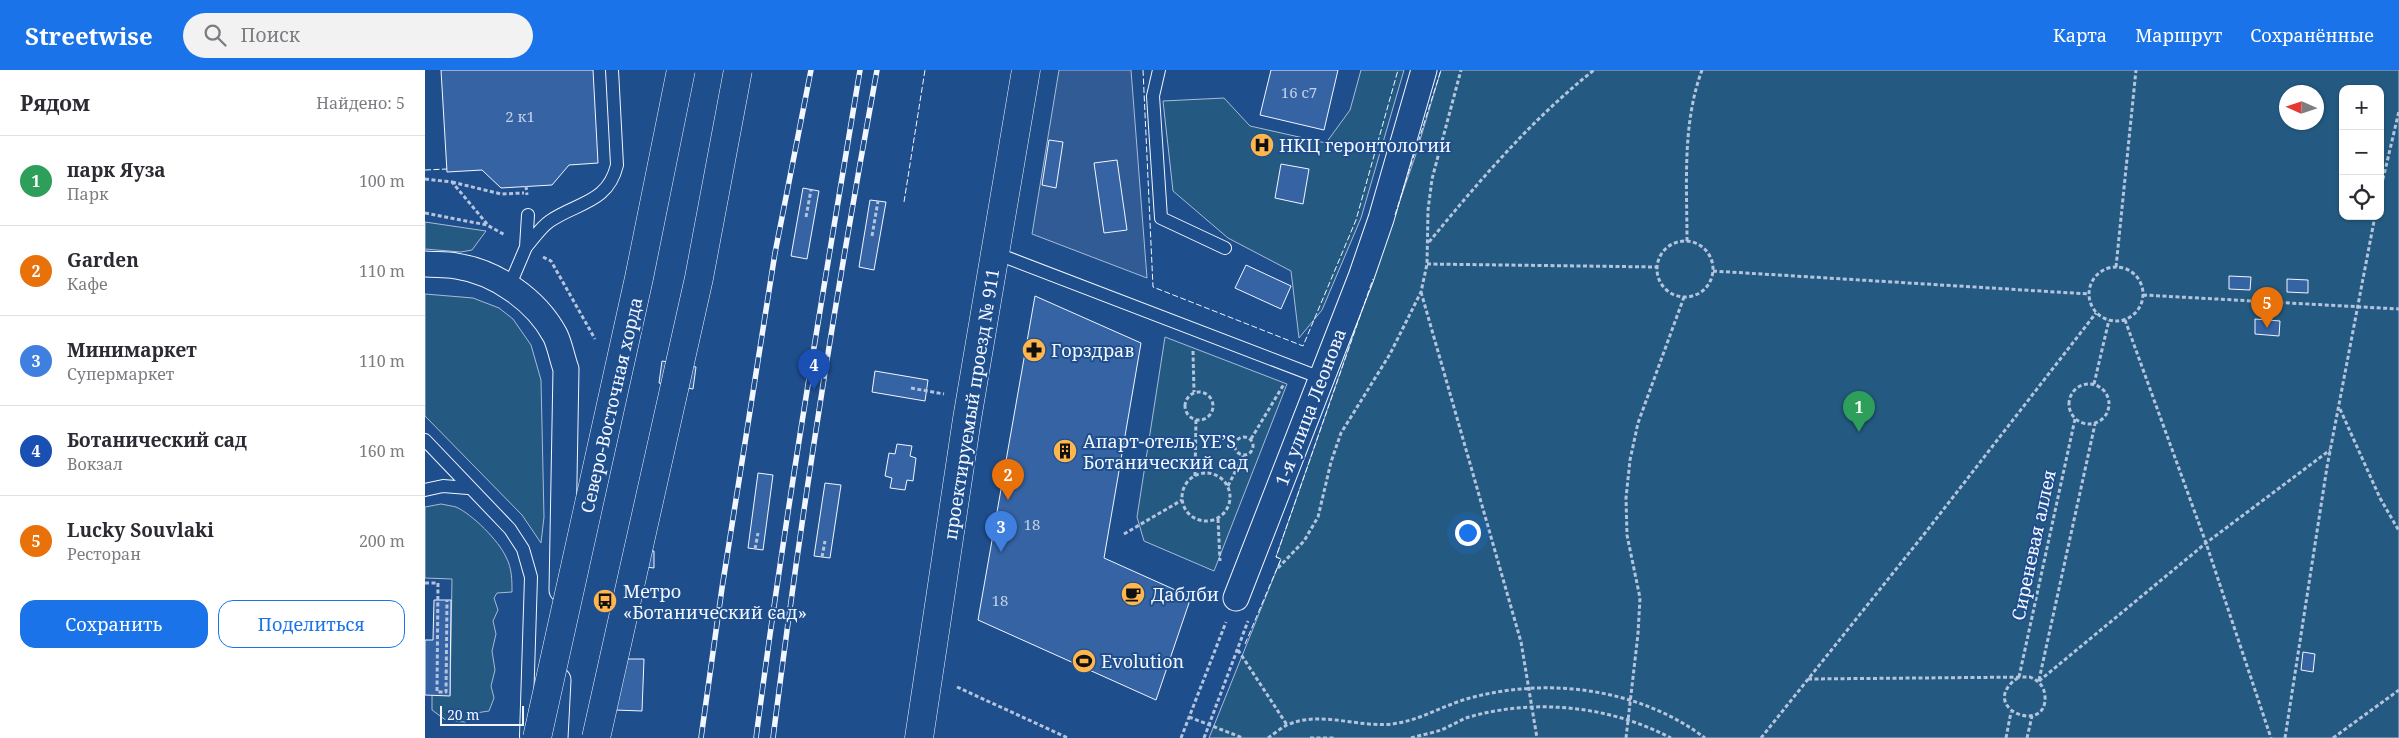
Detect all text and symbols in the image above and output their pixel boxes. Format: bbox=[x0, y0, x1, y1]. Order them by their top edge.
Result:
search box bbox=[183, 13, 533, 58]
text: Streetwise bbox=[25, 19, 153, 52]
icon: search bbox=[201, 21, 229, 49]
text: Поиск bbox=[241, 22, 300, 48]
text: Карта bbox=[2053, 23, 2107, 47]
text: Маршрут bbox=[2135, 23, 2222, 47]
text: Сохранённые bbox=[2250, 23, 2374, 47]
house number: 16 с7 bbox=[1281, 82, 1317, 102]
north arrow bbox=[2279, 85, 2324, 130]
map controls bbox=[2339, 85, 2384, 220]
button: + bbox=[2339, 85, 2384, 130]
text: Рядом bbox=[20, 89, 90, 117]
text: Найдено: 5 bbox=[316, 92, 405, 114]
house number: 2 к1 bbox=[505, 106, 535, 126]
button: − bbox=[2339, 130, 2384, 175]
hospital icon: НКЦ геронтологии bbox=[1249, 132, 1275, 158]
place label: НКЦ геронтологии bbox=[1279, 133, 1451, 157]
text: парк Яуза bbox=[67, 157, 166, 183]
text: 1 bbox=[31, 170, 41, 192]
text: 100 m bbox=[359, 170, 405, 192]
button: locate bbox=[2339, 175, 2384, 220]
text: Парк bbox=[67, 183, 108, 205]
text: Garden bbox=[67, 247, 139, 273]
text: 2 bbox=[31, 260, 41, 282]
text: 110 m bbox=[359, 260, 405, 282]
street label: проектируемый проезд № 911 bbox=[938, 267, 1004, 541]
text: Кафе bbox=[67, 273, 108, 295]
pin: 5 bbox=[2251, 287, 2283, 328]
street label: Северо-Восточная хорда bbox=[574, 295, 648, 515]
street label: 1-я улица Леонова bbox=[1269, 325, 1351, 489]
text: Минимаркет bbox=[67, 337, 197, 363]
pharmacy icon: Горздрав bbox=[1021, 337, 1047, 363]
place label: Горздрав bbox=[1051, 338, 1134, 362]
pin: 4 bbox=[798, 349, 830, 390]
text: 3 bbox=[31, 350, 41, 372]
text: 110 m bbox=[359, 350, 405, 372]
text: Супермаркет bbox=[67, 363, 174, 385]
pin: 1 bbox=[1843, 391, 1875, 432]
text: Ботанический сад bbox=[67, 427, 247, 453]
place label: Апарт-отель YE’S Ботанический сад bbox=[1083, 429, 1248, 474]
building icon: Апарт-отель YE’S Ботанический сад bbox=[1052, 438, 1078, 464]
text: 4 bbox=[31, 440, 41, 462]
text: 160 m bbox=[359, 440, 405, 462]
text: Вокзал bbox=[67, 453, 123, 475]
pin: 2 bbox=[992, 459, 1024, 500]
street label: Сиреневая аллея bbox=[2005, 468, 2061, 622]
pin: 3 bbox=[985, 511, 1017, 552]
house number: 18 bbox=[1024, 514, 1040, 534]
text: Lucky Souvlaki bbox=[67, 517, 214, 543]
your location bbox=[1455, 520, 1481, 546]
text: 5 bbox=[31, 530, 41, 552]
text: 200 m bbox=[359, 530, 405, 552]
text: Ресторан bbox=[67, 543, 141, 565]
place label: Метро «Ботанический сад» bbox=[623, 579, 807, 624]
cafe icon: Даблби bbox=[1120, 581, 1146, 607]
place label: Даблби bbox=[1151, 582, 1219, 606]
bus stop icon: Метро «Ботанический сад» bbox=[592, 588, 618, 614]
house number: 18 bbox=[992, 590, 1008, 610]
button: Сохранить bbox=[20, 600, 208, 648]
button: Поделиться bbox=[218, 600, 405, 648]
sports icon: Evolution bbox=[1071, 648, 1097, 674]
place label: Evolution bbox=[1101, 649, 1185, 673]
scale bar bbox=[440, 703, 524, 726]
text: 20 m bbox=[447, 705, 480, 724]

